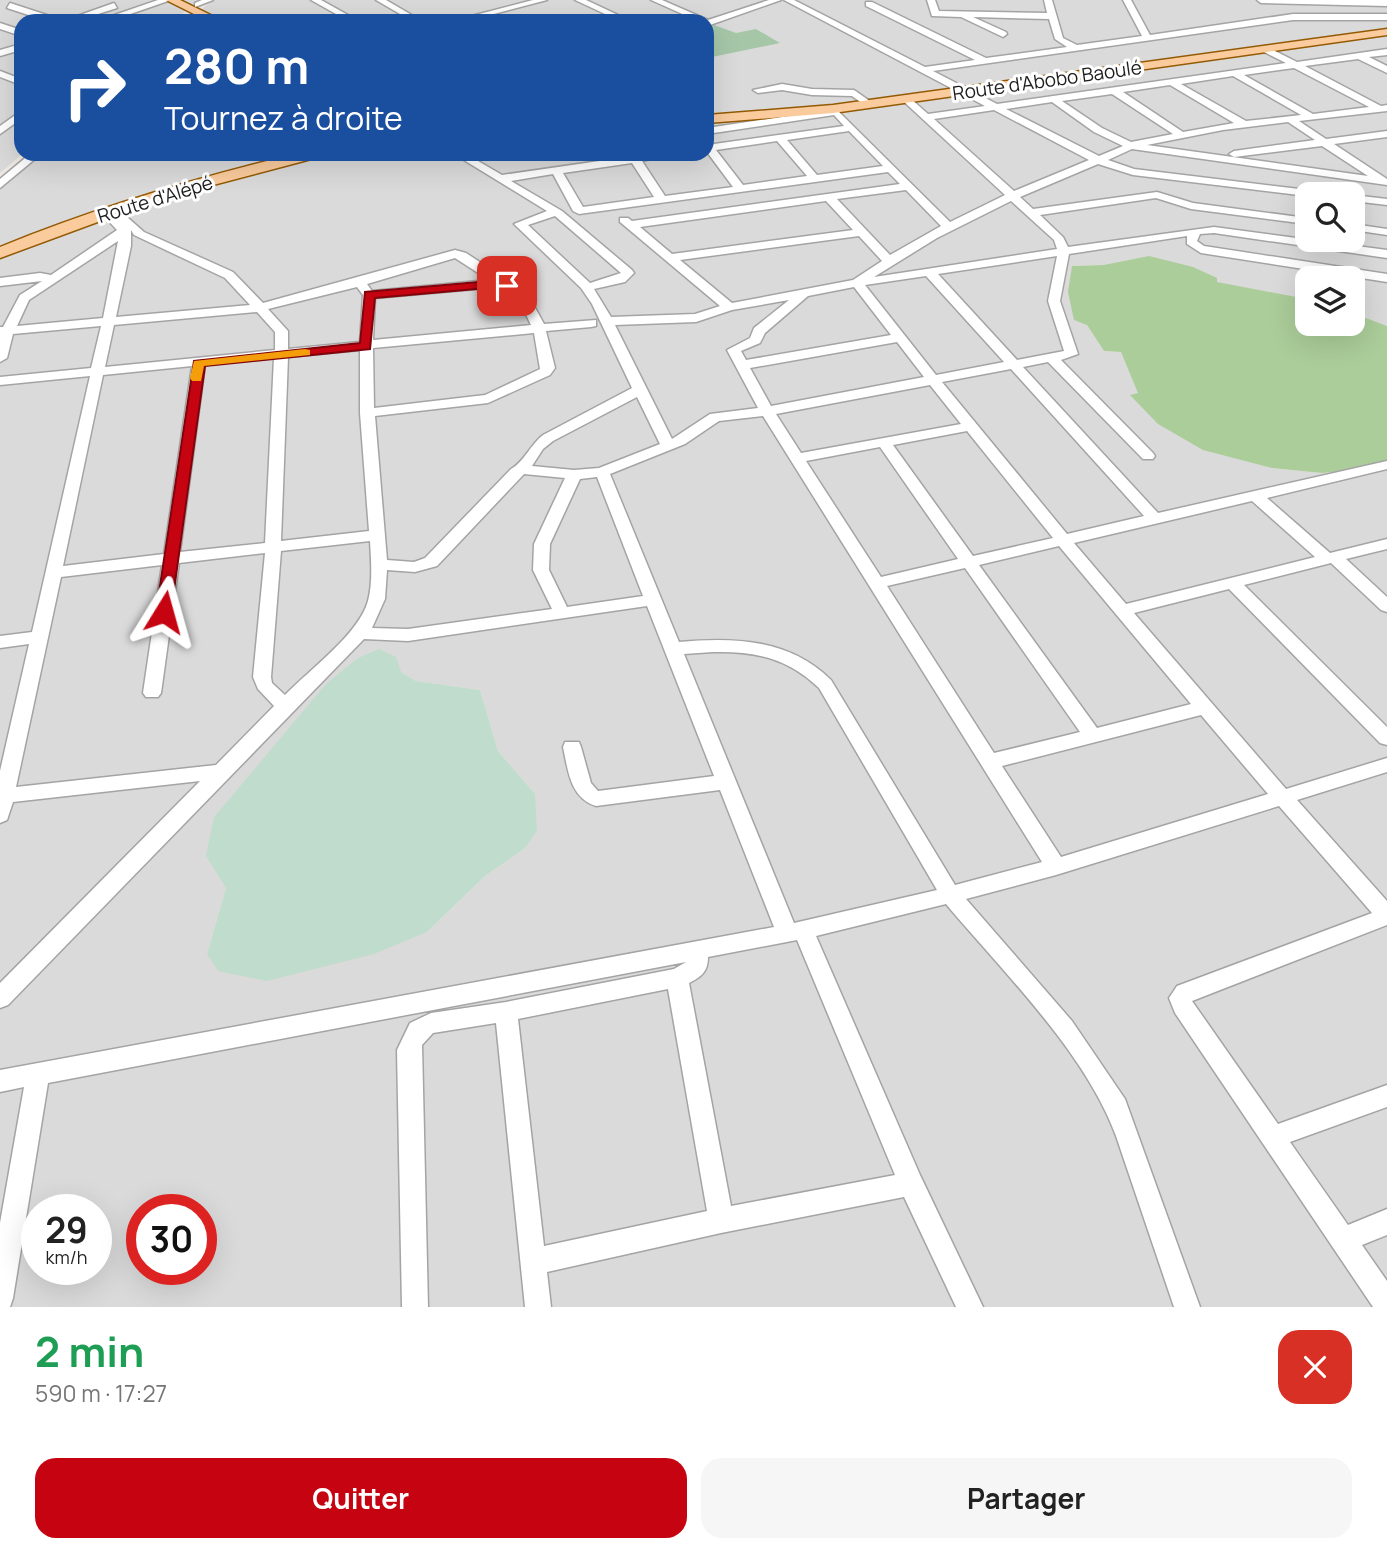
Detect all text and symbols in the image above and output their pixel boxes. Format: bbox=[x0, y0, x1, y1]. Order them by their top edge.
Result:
text: 280 m bbox=[164, 32, 309, 99]
icon: right bbox=[49, 42, 140, 133]
street label: Route d'Abobo Baoulé bbox=[951, 54, 1143, 106]
text: Tournez à droite bbox=[164, 96, 403, 140]
street label: Route d'Alépé bbox=[94, 169, 216, 229]
map controls bbox=[1295, 182, 1365, 336]
button: search bbox=[1295, 182, 1365, 252]
pin bbox=[477, 256, 537, 316]
button: layers bbox=[1295, 266, 1365, 336]
icon: arrive bbox=[488, 267, 526, 305]
position arrow bbox=[127, 575, 201, 649]
speed limit sign: 30 bbox=[126, 1194, 217, 1285]
text: 29 bbox=[45, 1206, 88, 1254]
text: km/h bbox=[46, 1245, 87, 1269]
text: 2 min bbox=[35, 1322, 144, 1380]
button: close bbox=[1278, 1330, 1352, 1404]
text: 590 m · 17:27 bbox=[35, 1377, 167, 1409]
button: Quitter bbox=[35, 1458, 687, 1538]
button: Partager bbox=[701, 1458, 1352, 1538]

